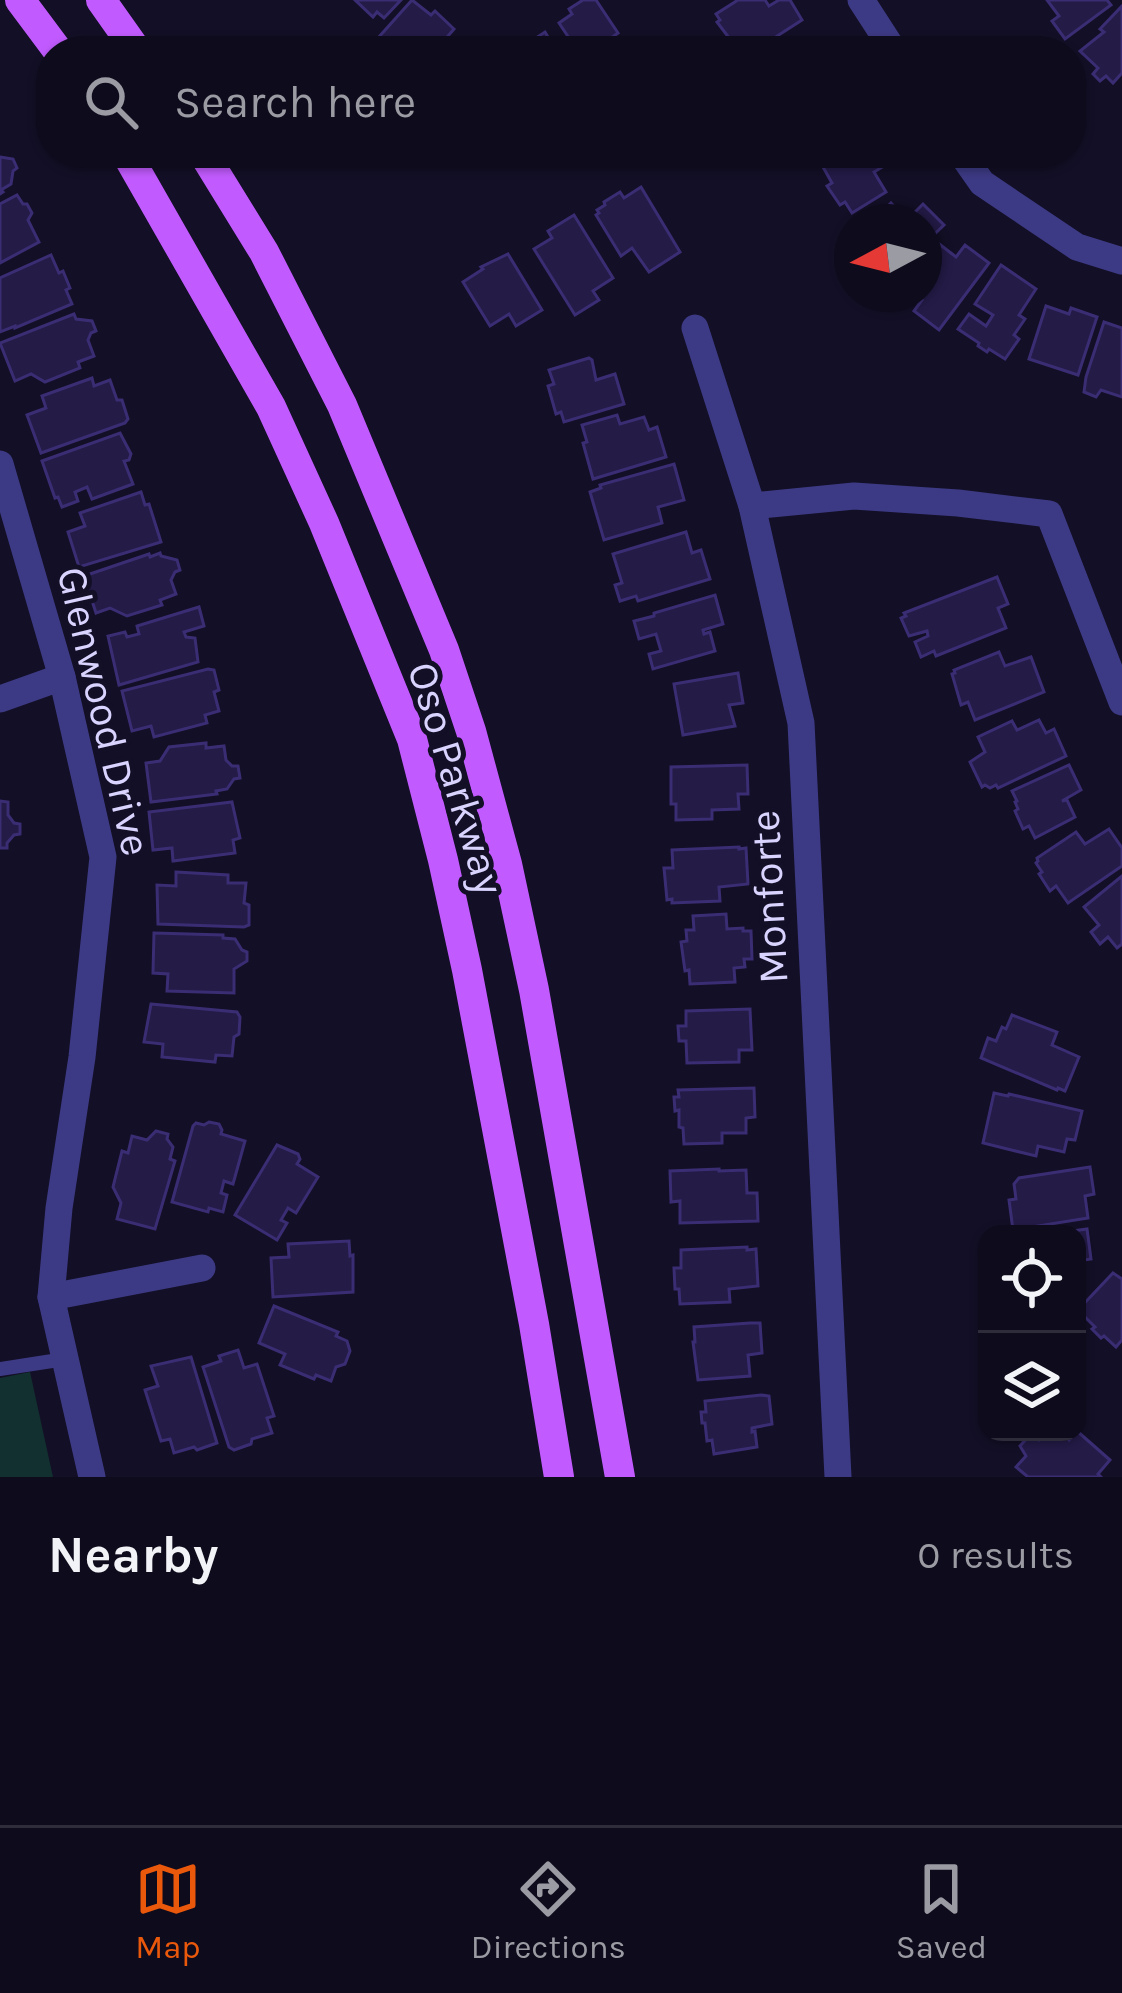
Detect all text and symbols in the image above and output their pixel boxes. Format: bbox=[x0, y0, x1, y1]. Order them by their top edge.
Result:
search box bbox=[36, 36, 1086, 168]
icon: search bbox=[78, 69, 144, 135]
text: Search here bbox=[174, 76, 416, 128]
north arrow bbox=[834, 204, 942, 312]
street label: Glenwood Drive bbox=[46, 562, 162, 861]
street label: Oso Parkway bbox=[397, 656, 515, 901]
street label: Monforte bbox=[739, 809, 799, 985]
map controls bbox=[978, 1225, 1086, 1441]
button: locate bbox=[978, 1225, 1086, 1333]
button: layers bbox=[978, 1333, 1086, 1441]
text: Nearby bbox=[48, 1525, 218, 1585]
text: 0 results bbox=[917, 1532, 1074, 1578]
tab: Map bbox=[135, 1856, 201, 1966]
tab: Directions bbox=[471, 1856, 626, 1966]
tab: Saved bbox=[896, 1856, 987, 1966]

